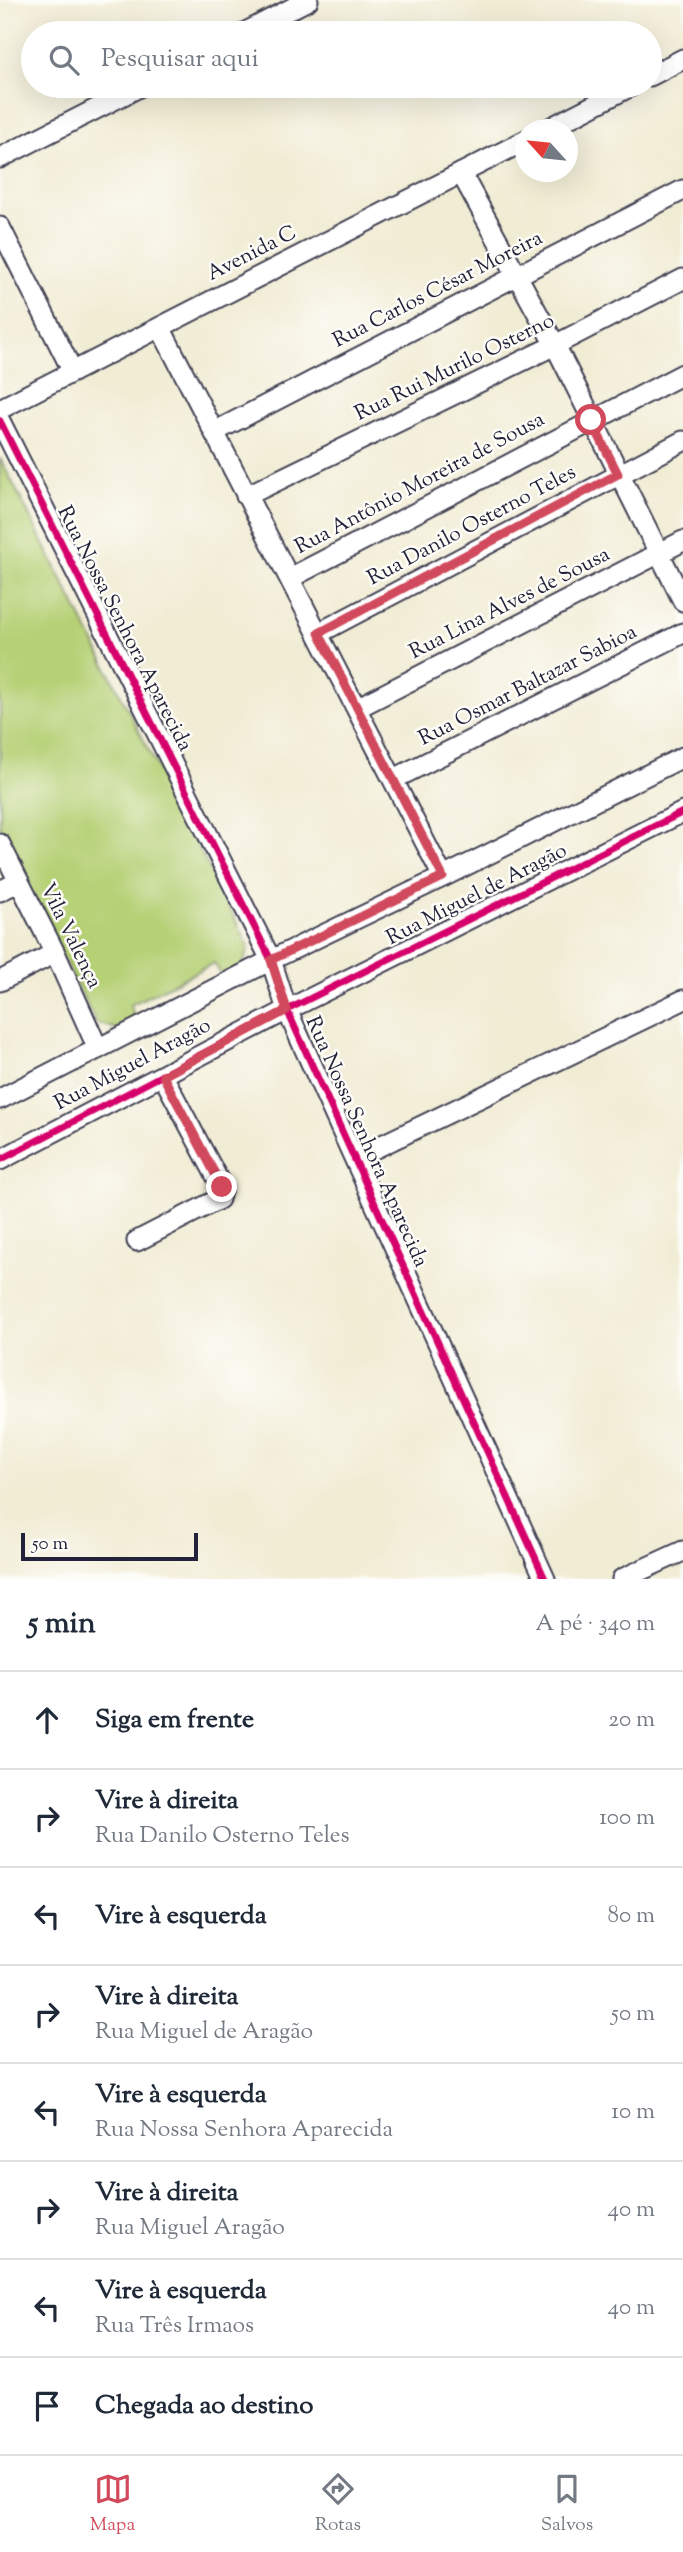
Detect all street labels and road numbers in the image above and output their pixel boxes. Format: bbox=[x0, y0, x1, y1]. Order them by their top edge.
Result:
street label: Avenida C bbox=[202, 219, 302, 289]
street label: Rua Carlos César Moreira bbox=[328, 224, 548, 356]
street label: Rua Rui Murilo Osterno bbox=[350, 307, 560, 429]
street label: Rua Antônio Moreira de Sousa bbox=[290, 405, 550, 563]
street label: Rua Danilo Osterno Teles bbox=[362, 458, 582, 594]
street label: Rua Nossa Senhora Aparecida bbox=[49, 501, 199, 757]
street label: Rua Lina Alves de Sousa bbox=[405, 540, 616, 668]
street label: Rua Osmar Baltazar Sabioa bbox=[414, 618, 643, 754]
street label: Rua Miguel de Aragão bbox=[381, 836, 573, 954]
street label: Vila Valença bbox=[32, 878, 109, 994]
street label: Rua Miguel Aragão bbox=[49, 1011, 217, 1119]
street label: Rua Nossa Senhora Aparecida bbox=[297, 1012, 435, 1273]

